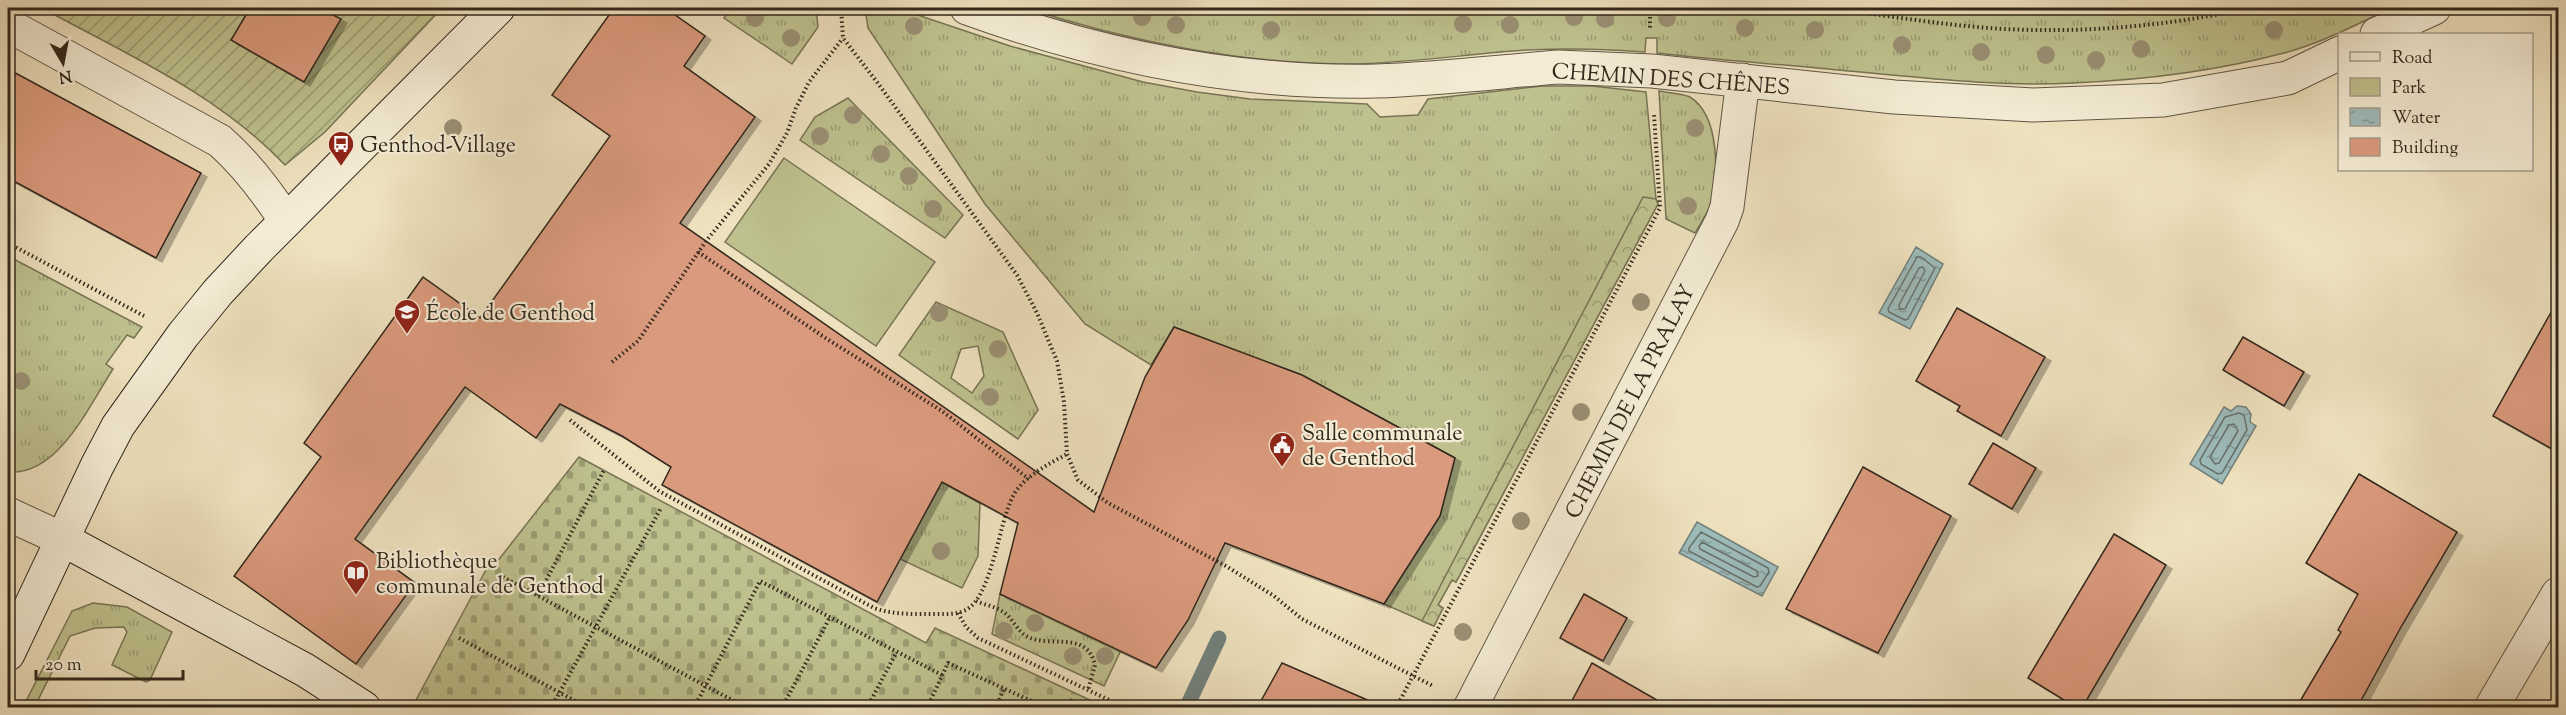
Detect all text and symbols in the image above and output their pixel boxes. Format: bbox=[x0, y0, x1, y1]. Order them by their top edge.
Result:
north arrow bbox=[33, 33, 93, 93]
legend bbox=[2338, 33, 2533, 171]
text: Road bbox=[2392, 46, 2432, 72]
street label: CHEMIN DES CHÊNES bbox=[1550, 57, 1791, 105]
text: N bbox=[57, 63, 73, 88]
text: Park bbox=[2392, 76, 2427, 102]
text: Water bbox=[2392, 106, 2441, 132]
bus stop icon: Genthod-Village bbox=[326, 129, 356, 167]
place label: Genthod-Village bbox=[360, 131, 516, 163]
text: Building bbox=[2392, 136, 2458, 162]
street label: CHEMIN DE LA PRALAY bbox=[1559, 279, 1705, 525]
school or university icon: École de Genthod bbox=[392, 297, 422, 335]
place label: École de Genthod bbox=[426, 298, 595, 331]
place label: Salle communale de Genthod bbox=[1302, 419, 1462, 476]
public building icon: Salle communale de Genthod bbox=[1267, 430, 1297, 468]
place label: Bibliothèque communale de Genthod bbox=[376, 547, 604, 604]
library icon: Bibliothèque communale de Genthod bbox=[341, 558, 371, 596]
scale bar bbox=[36, 643, 183, 681]
text: 20 m bbox=[45, 653, 82, 679]

